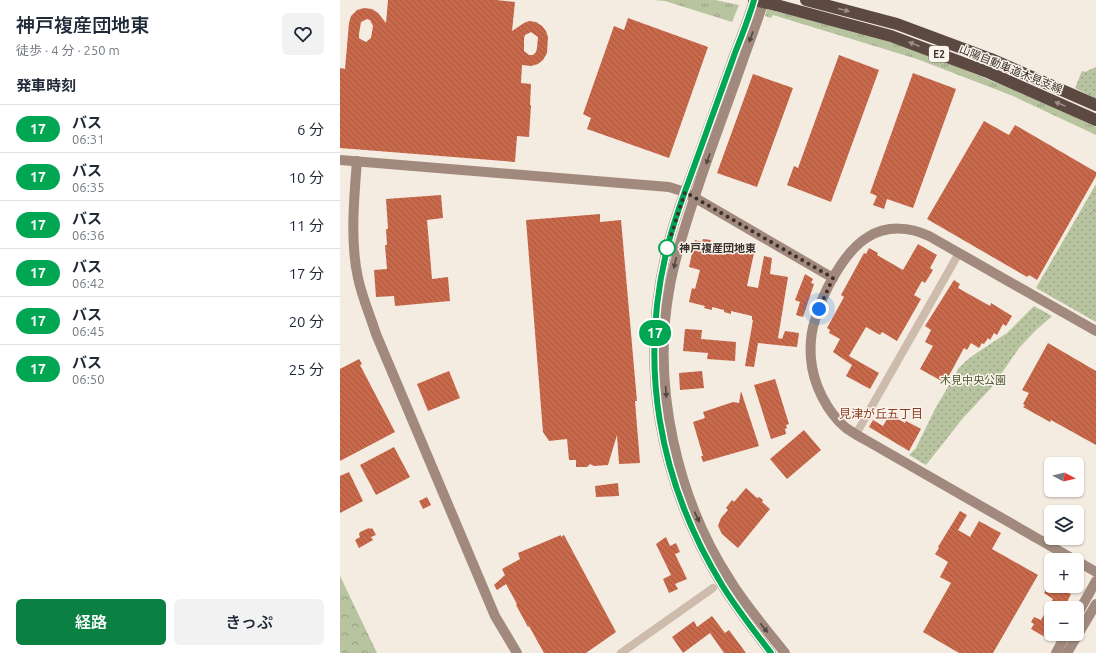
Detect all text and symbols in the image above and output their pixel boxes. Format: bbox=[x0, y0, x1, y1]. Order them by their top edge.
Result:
one-way arrow bbox=[838, 7, 850, 13]
button: heart bbox=[282, 13, 324, 55]
text: 神戸複産団地東 bbox=[16, 14, 149, 36]
one-way arrow bbox=[748, 31, 754, 43]
one-way arrow bbox=[908, 41, 920, 47]
text: 徒歩 · 4 分 · 250 m bbox=[16, 43, 120, 57]
street label: 山陽自動車道木見支線 bbox=[958, 43, 1064, 95]
road number: E2 bbox=[929, 46, 949, 62]
text: 発車時刻 bbox=[16, 77, 76, 94]
one-way arrow bbox=[1054, 100, 1066, 106]
text: バス bbox=[72, 114, 102, 131]
text: 17 bbox=[30, 121, 46, 137]
text: 6 分 bbox=[297, 121, 324, 138]
text: 06:31 bbox=[72, 132, 105, 146]
one-way arrow bbox=[704, 154, 710, 166]
text: バス bbox=[72, 162, 102, 179]
text: 17 bbox=[30, 169, 46, 185]
text: 10 分 bbox=[289, 169, 324, 186]
text: 06:35 bbox=[72, 180, 105, 194]
text: バス bbox=[72, 210, 102, 227]
text: 17 bbox=[30, 217, 46, 233]
text: 11 分 bbox=[289, 217, 324, 234]
text: 06:36 bbox=[72, 228, 105, 242]
marker: 神戸複産団地東 bbox=[658, 239, 676, 257]
place label: 神戸複産団地東 bbox=[679, 242, 756, 254]
one-way arrow bbox=[672, 256, 678, 269]
text: バス bbox=[72, 258, 102, 275]
text: 17 bbox=[30, 265, 46, 281]
text: 17 分 bbox=[289, 265, 324, 282]
text: 06:42 bbox=[72, 276, 105, 290]
your location bbox=[809, 299, 829, 319]
text: バス bbox=[72, 306, 102, 323]
text: 17 bbox=[30, 313, 46, 329]
text: 20 分 bbox=[289, 313, 324, 330]
line badge: 17 bbox=[637, 320, 673, 346]
text: 06:45 bbox=[72, 324, 105, 338]
text: 17 bbox=[647, 325, 663, 341]
text: バス bbox=[72, 354, 102, 371]
text: 17 bbox=[30, 361, 46, 377]
text: 25 分 bbox=[289, 361, 324, 378]
text: 06:50 bbox=[72, 372, 105, 386]
park label: 木見中央公園 bbox=[940, 374, 1006, 386]
one-way arrow bbox=[662, 385, 669, 398]
district label: 見津が丘五丁目 bbox=[839, 407, 923, 420]
north arrow bbox=[1044, 457, 1084, 497]
map controls bbox=[1044, 457, 1084, 641]
button: layers bbox=[1044, 505, 1084, 545]
one-way arrow bbox=[694, 511, 700, 523]
button: + bbox=[1044, 553, 1084, 593]
button: 経路 bbox=[16, 599, 166, 645]
button: きっぷ bbox=[174, 599, 324, 645]
button: − bbox=[1044, 601, 1084, 641]
one-way arrow bbox=[760, 622, 769, 633]

